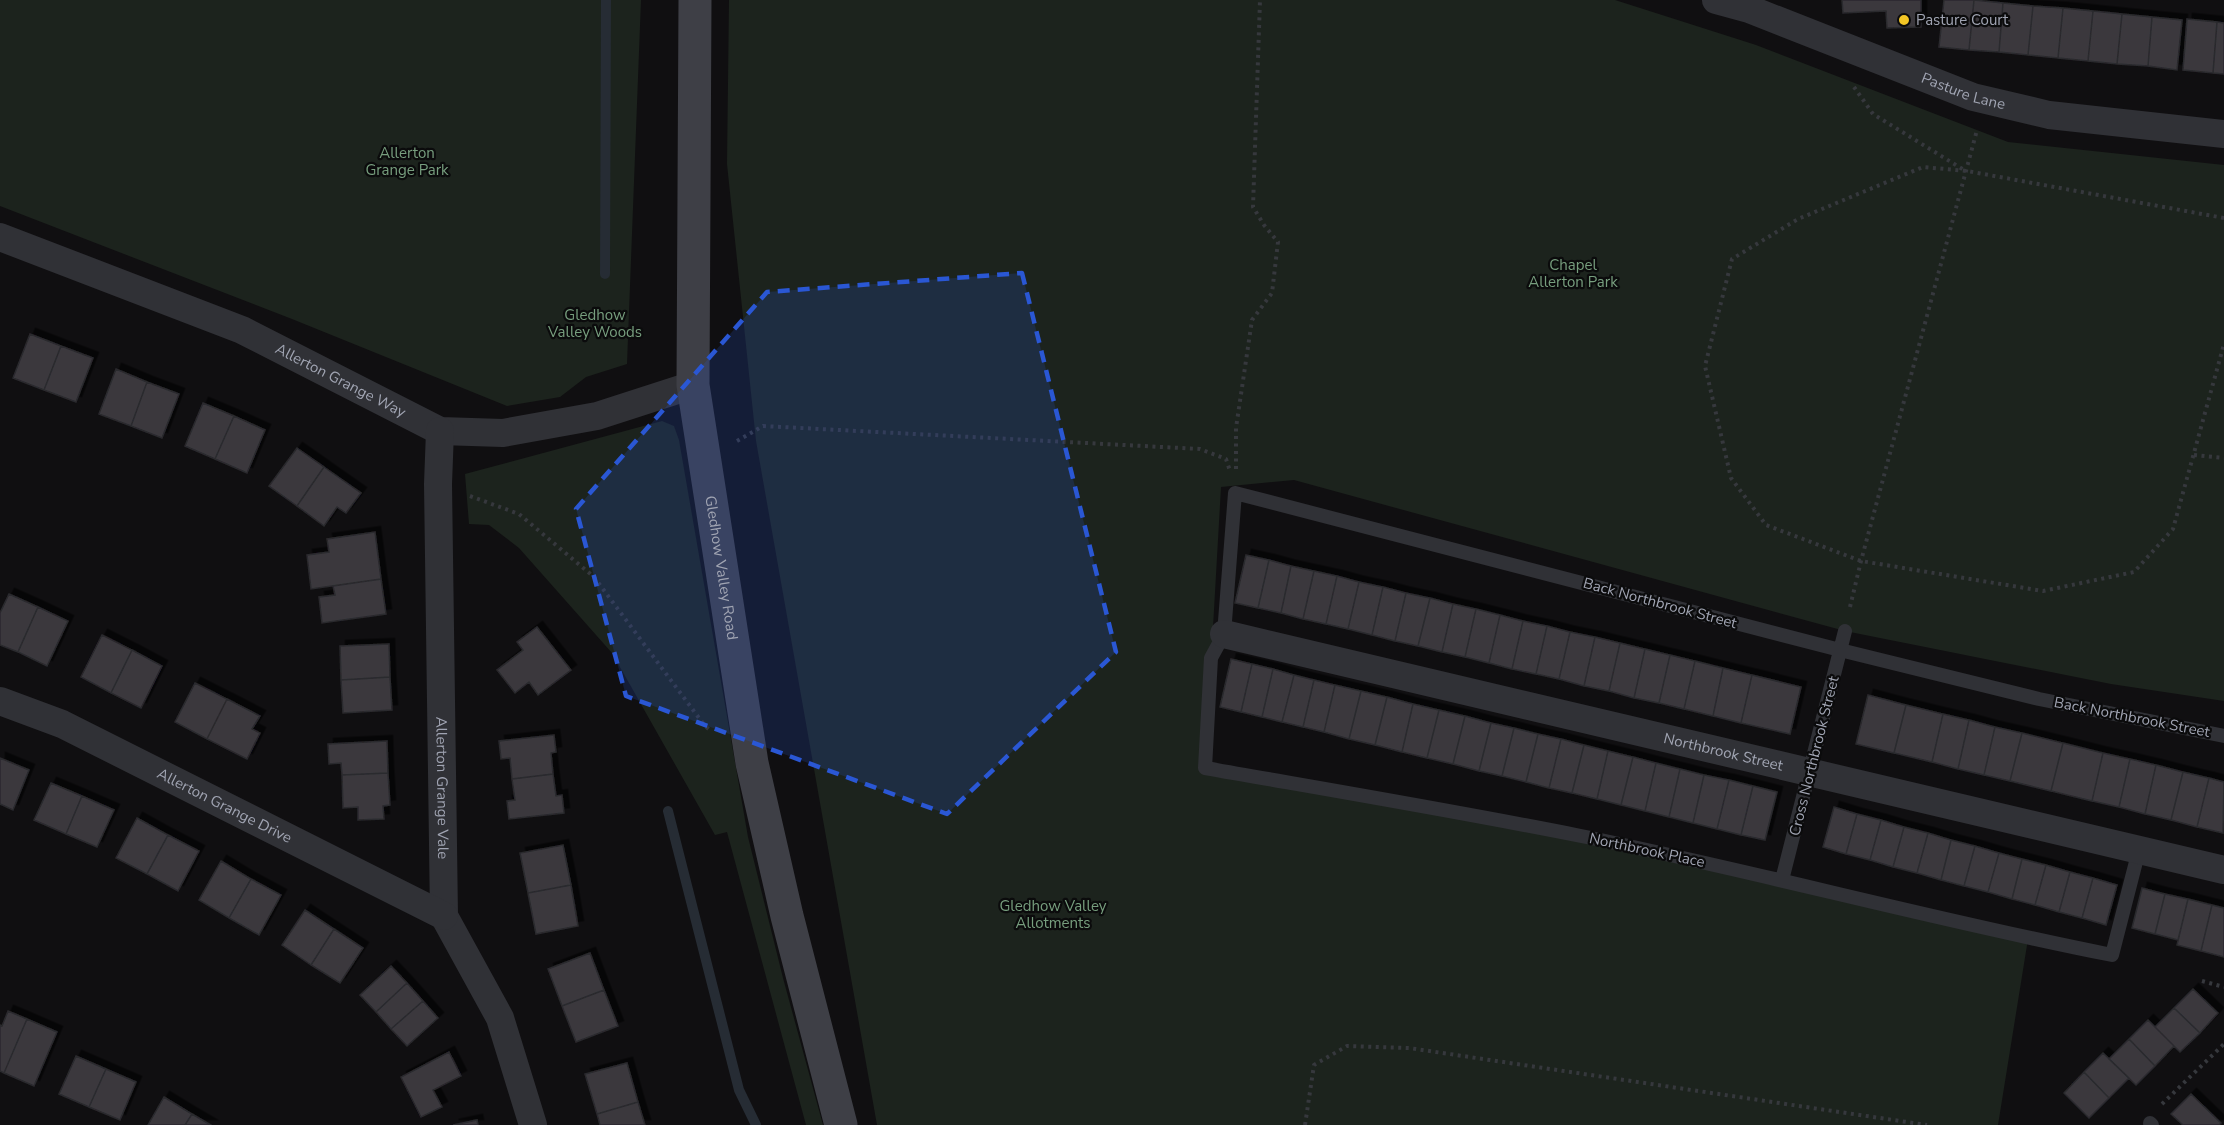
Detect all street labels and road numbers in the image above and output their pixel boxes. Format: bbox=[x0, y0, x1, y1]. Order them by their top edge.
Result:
street label: Pasture Lane bbox=[1918, 68, 2007, 114]
street label: Allerton Grange Way bbox=[272, 339, 410, 422]
street label: Gledhow Valley Road bbox=[700, 494, 743, 641]
street label: Back Northbrook Street bbox=[1581, 573, 1740, 633]
street label: Cross Northbrook Street bbox=[1784, 673, 1844, 838]
street label: Back Northbrook Street bbox=[2052, 692, 2212, 742]
street label: Allerton Grange Vale bbox=[431, 717, 453, 859]
street label: Northbrook Street bbox=[1662, 728, 1786, 776]
street label: Allerton Grange Drive bbox=[154, 763, 295, 848]
street label: Northbrook Place bbox=[1587, 828, 1707, 872]

